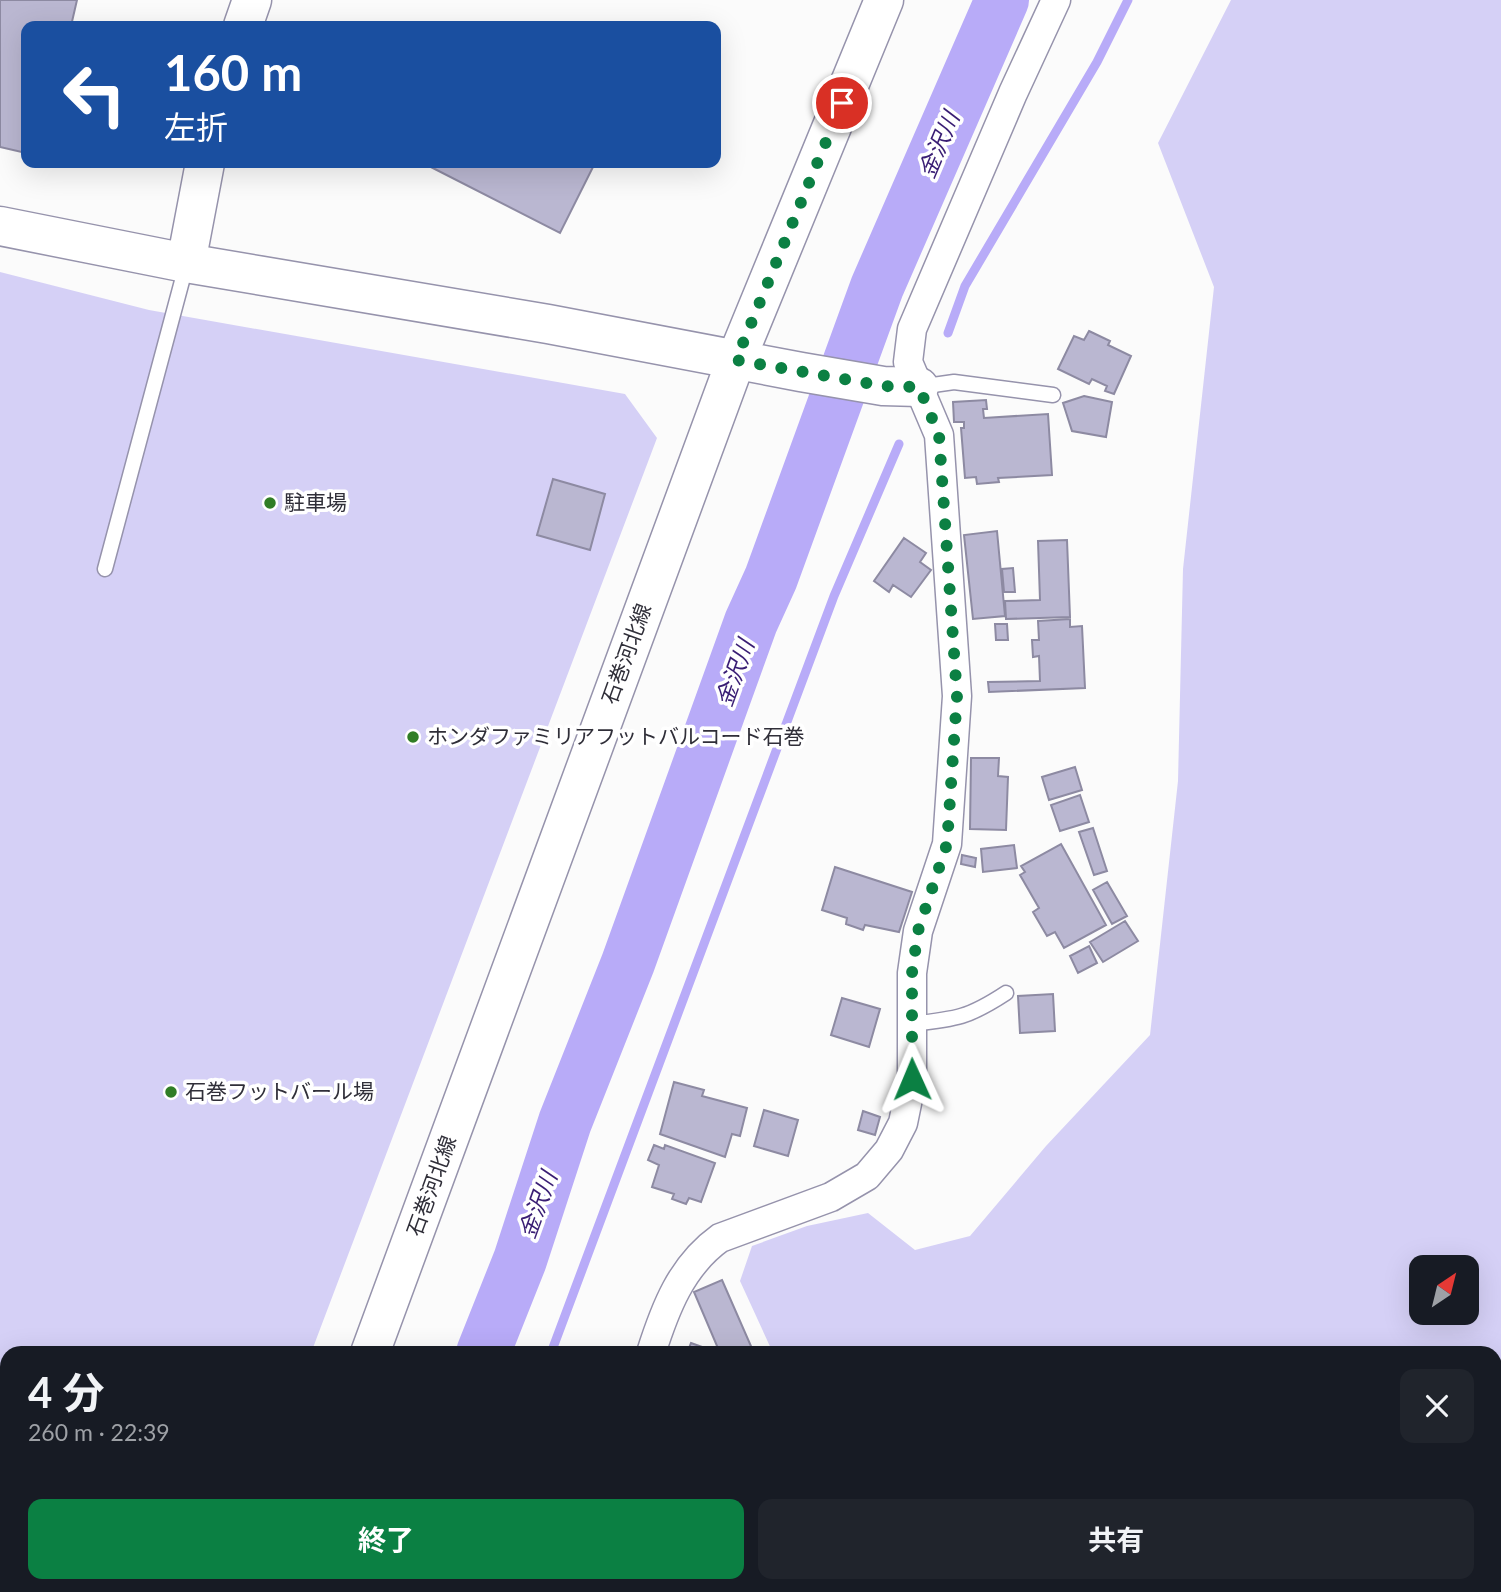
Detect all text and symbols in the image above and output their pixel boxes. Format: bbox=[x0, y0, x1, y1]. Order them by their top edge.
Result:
text: 160 m bbox=[164, 43, 302, 101]
icon: left bbox=[49, 49, 140, 140]
pin bbox=[812, 73, 872, 133]
icon: arrive bbox=[823, 84, 861, 122]
water label: 金沢川 bbox=[912, 105, 966, 182]
text: 左折 bbox=[164, 107, 228, 146]
place label: 駐車場 bbox=[284, 489, 347, 514]
marker: 駐車場 bbox=[262, 495, 278, 511]
street label: 石巻河北線 bbox=[596, 600, 655, 707]
water label: 金沢川 bbox=[709, 633, 760, 710]
place label: ホンダファミリアフットバルコード石巻 bbox=[427, 723, 805, 748]
marker: ホンダファミリアフットバルコード石巻 bbox=[405, 729, 421, 745]
position arrow bbox=[875, 1042, 949, 1116]
place label: 石巻フットバール場 bbox=[185, 1078, 374, 1103]
marker: 石巻フットバール場 bbox=[163, 1084, 179, 1100]
street label: 石巻河北線 bbox=[401, 1132, 460, 1239]
water label: 金沢川 bbox=[512, 1165, 563, 1242]
north arrow bbox=[1409, 1255, 1479, 1325]
map controls bbox=[1409, 1255, 1479, 1325]
text: 4 分 bbox=[28, 1367, 105, 1417]
button: close bbox=[1400, 1369, 1474, 1443]
text: 260 m · 22:39 bbox=[28, 1418, 170, 1446]
button: 終了 bbox=[28, 1499, 744, 1579]
button: 共有 bbox=[758, 1499, 1474, 1579]

